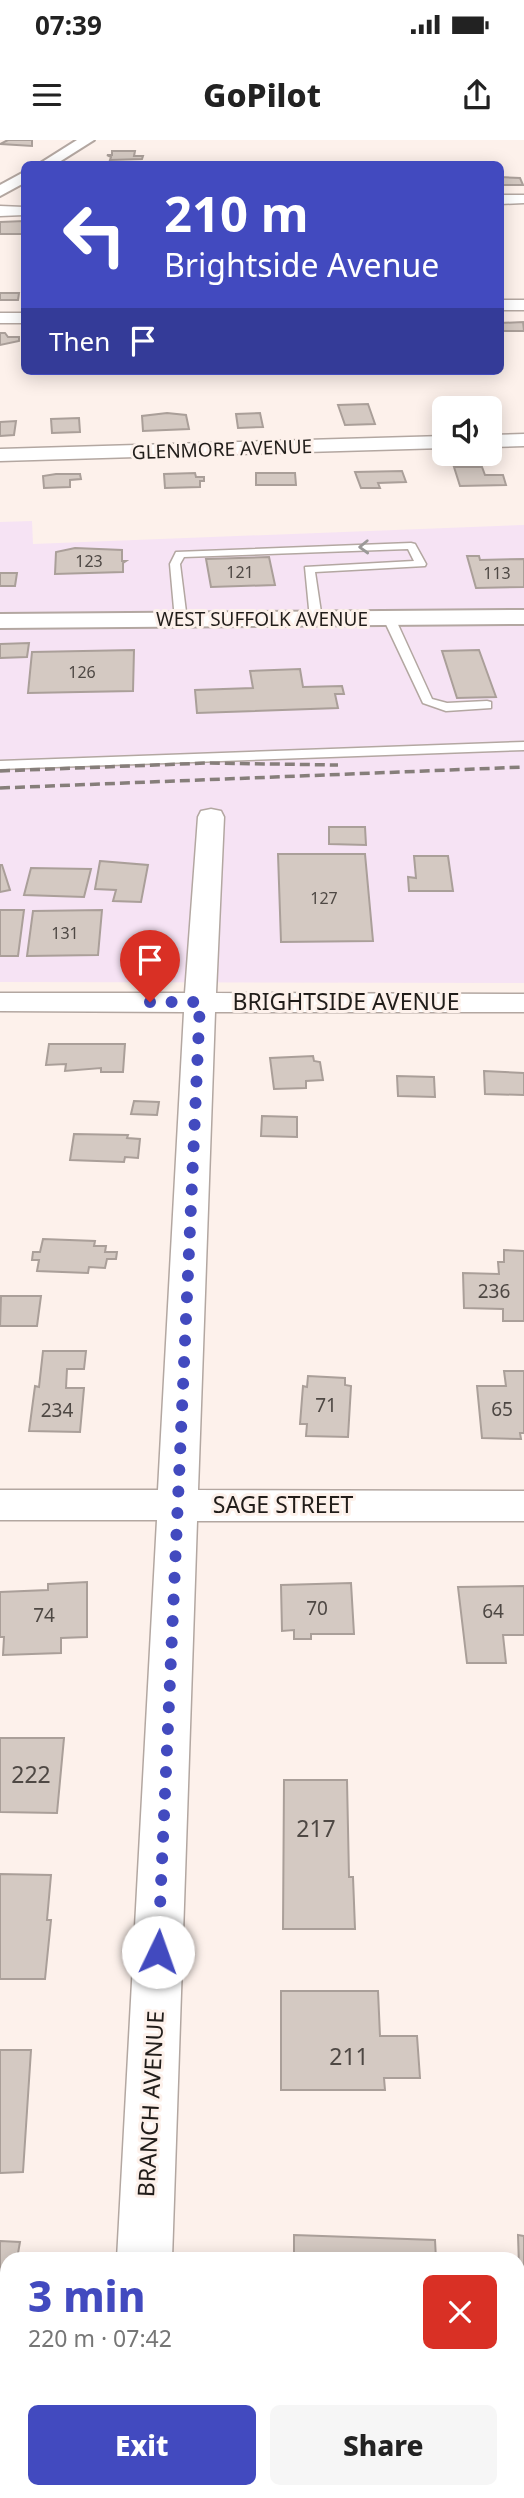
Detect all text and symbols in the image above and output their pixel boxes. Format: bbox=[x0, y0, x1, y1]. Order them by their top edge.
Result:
text: 07:39 bbox=[35, 7, 102, 43]
text: GoPilot bbox=[203, 73, 321, 116]
icon: menu bbox=[28, 76, 66, 114]
icon: share bbox=[458, 76, 496, 114]
text: 210 m bbox=[164, 180, 309, 246]
icon: left bbox=[49, 189, 140, 280]
text: Brightside Avenue bbox=[164, 243, 439, 286]
icon: arrive bbox=[124, 322, 162, 360]
text: Then bbox=[49, 323, 110, 359]
map controls bbox=[432, 396, 502, 466]
button: sound bbox=[432, 396, 502, 466]
street label: GLENMORE AVENUE bbox=[131, 433, 313, 465]
one-way arrow bbox=[358, 539, 369, 555]
house number: 123 bbox=[75, 550, 103, 572]
house number: 121 bbox=[226, 561, 254, 583]
house number: 113 bbox=[483, 562, 511, 584]
street label: WEST SUFFOLK AVENUE bbox=[156, 606, 368, 632]
house number: 126 bbox=[68, 661, 96, 683]
house number: 127 bbox=[310, 887, 338, 909]
house number: 131 bbox=[51, 922, 79, 944]
pin bbox=[120, 930, 180, 1002]
icon: arrive bbox=[131, 941, 169, 979]
street label: BRIGHTSIDE AVENUE bbox=[232, 985, 460, 1017]
house number: 236 bbox=[478, 1278, 510, 1304]
house number: 71 bbox=[315, 1392, 337, 1418]
house number: 65 bbox=[491, 1396, 513, 1422]
house number: 234 bbox=[41, 1397, 73, 1423]
street label: SAGE STREET bbox=[213, 1488, 353, 1520]
house number: 70 bbox=[306, 1595, 328, 1621]
house number: 64 bbox=[482, 1598, 504, 1624]
house number: 74 bbox=[33, 1602, 55, 1628]
house number: 222 bbox=[11, 1758, 51, 1790]
house number: 217 bbox=[296, 1812, 336, 1844]
position arrow bbox=[121, 1915, 195, 1989]
street label: BRANCH AVENUE bbox=[129, 2010, 171, 2198]
house number: 211 bbox=[329, 2040, 369, 2072]
text: 3 min bbox=[28, 2267, 145, 2324]
button: close bbox=[423, 2275, 497, 2349]
text: 220 m · 07:42 bbox=[28, 2322, 172, 2354]
button: Exit bbox=[28, 2405, 256, 2485]
button: Share bbox=[270, 2405, 497, 2485]

